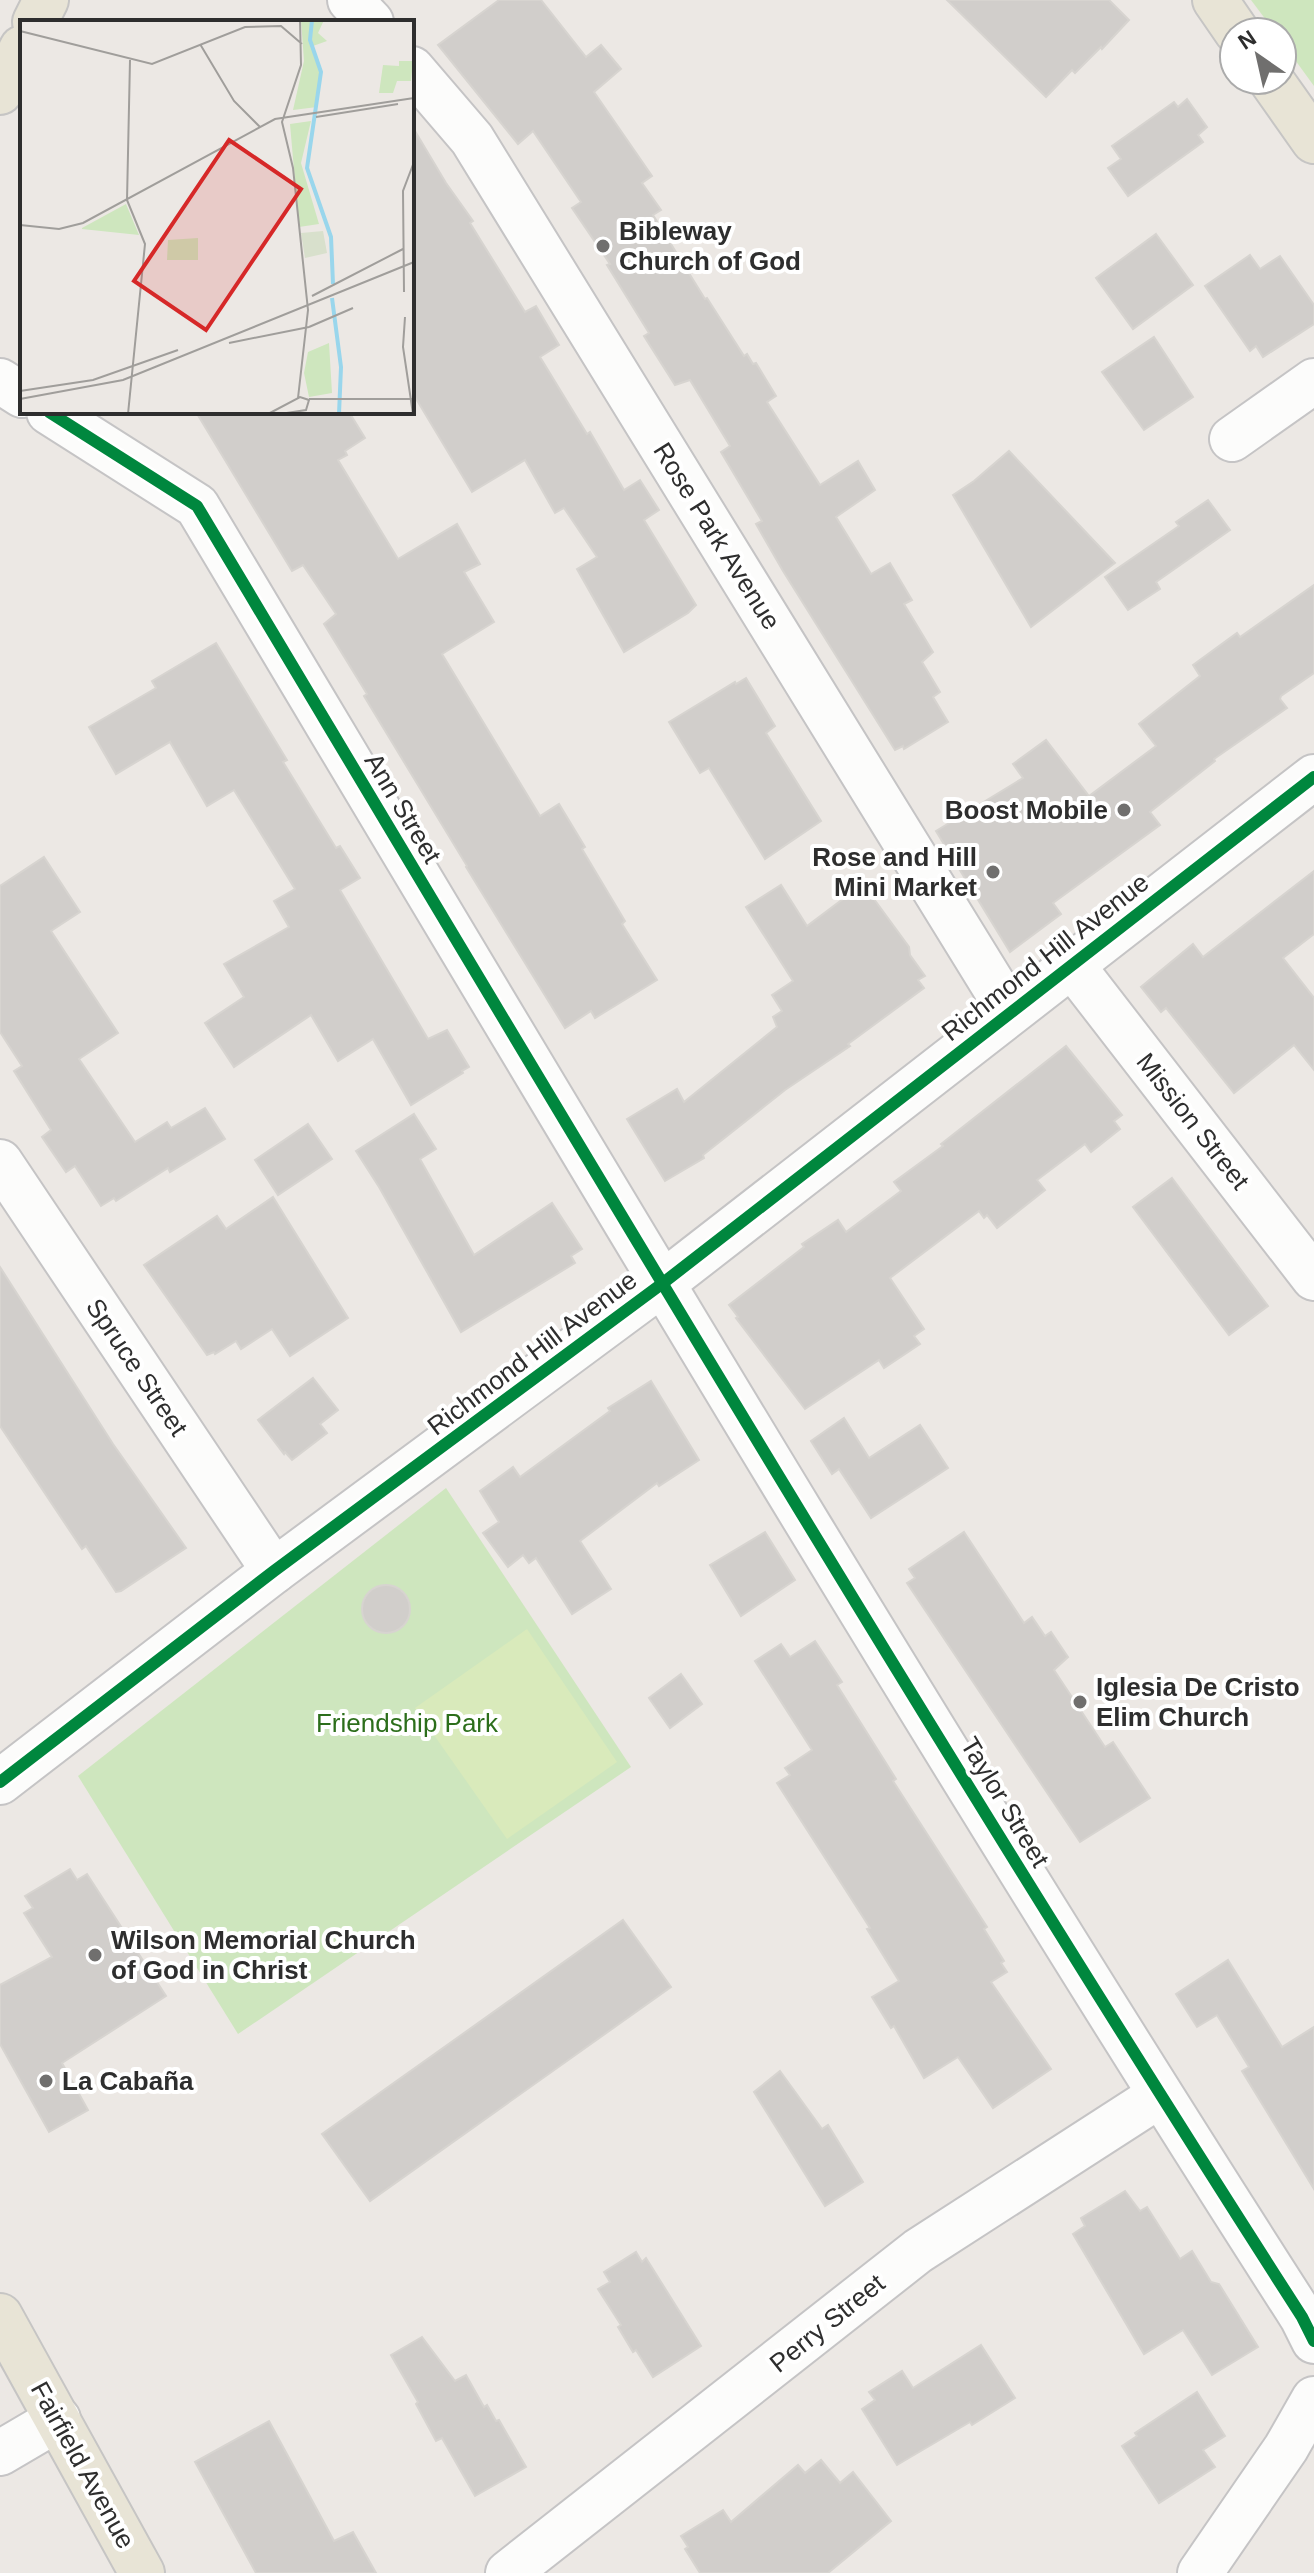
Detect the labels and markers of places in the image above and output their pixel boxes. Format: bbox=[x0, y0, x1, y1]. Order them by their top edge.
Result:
place label: Bibleway Church of God bbox=[619, 216, 801, 276]
marker: Bibleway Church of God bbox=[594, 237, 612, 255]
place label: Boost Mobile bbox=[945, 795, 1108, 825]
marker: Boost Mobile bbox=[1115, 801, 1133, 819]
place label: Rose and Hill Mini Market bbox=[812, 842, 977, 902]
marker: Rose and Hill Mini Market bbox=[984, 863, 1002, 881]
place label: Iglesia De Cristo Elim Church bbox=[1096, 1672, 1300, 1732]
marker: Iglesia De Cristo Elim Church bbox=[1071, 1693, 1089, 1711]
place label: Wilson Memorial Church of God in Christ bbox=[111, 1925, 416, 1985]
marker: Wilson Memorial Church of God in Christ bbox=[86, 1946, 104, 1964]
place label: La Cabaña bbox=[62, 2066, 194, 2096]
marker: La Cabaña bbox=[37, 2072, 55, 2090]

